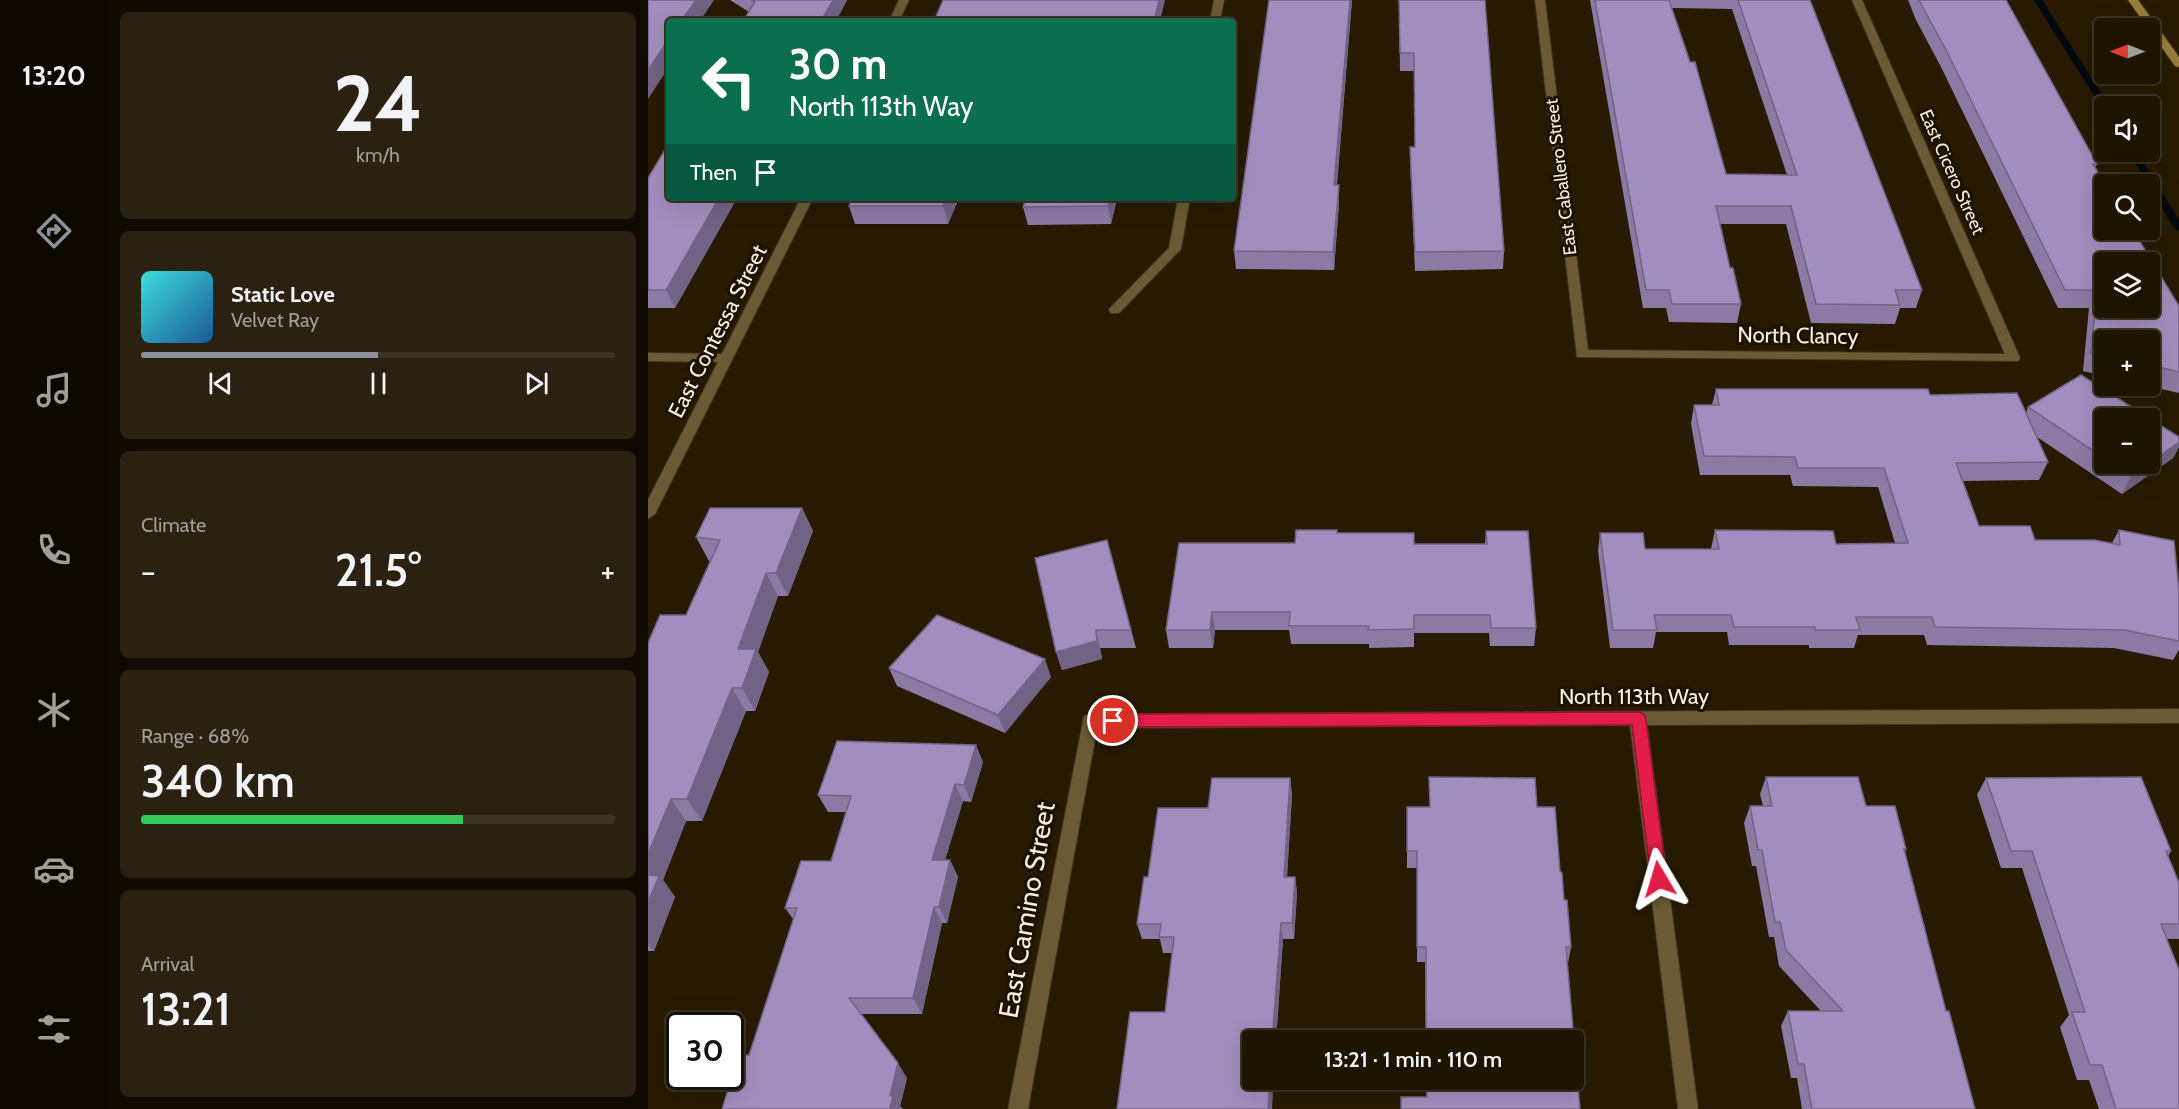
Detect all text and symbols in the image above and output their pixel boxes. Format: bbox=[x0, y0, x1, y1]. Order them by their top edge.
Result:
north arrow bbox=[2094, 18, 2160, 84]
map controls bbox=[2094, 18, 2160, 474]
text: 30 m bbox=[789, 38, 887, 90]
icon: left bbox=[690, 42, 768, 120]
text: 24 bbox=[333, 56, 423, 151]
text: 13:20 bbox=[22, 59, 86, 92]
text: North 113th Way bbox=[789, 90, 973, 123]
button: sound bbox=[2094, 96, 2160, 162]
street label: East Caballero Street bbox=[1540, 97, 1582, 257]
street label: East Cicero Street bbox=[1915, 106, 1989, 238]
text: km/h bbox=[356, 143, 400, 167]
icon: arrive bbox=[749, 156, 782, 189]
text: Then bbox=[690, 159, 737, 186]
button: search bbox=[2094, 174, 2160, 240]
icon: directions bbox=[33, 210, 75, 252]
street label: East Contessa Street bbox=[662, 240, 773, 422]
button: layers bbox=[2094, 252, 2160, 318]
text: Static Love bbox=[231, 281, 335, 308]
text: Velvet Ray bbox=[231, 308, 319, 332]
street label: North Clancy bbox=[1737, 321, 1859, 350]
button: + bbox=[2094, 330, 2160, 396]
icon: previous bbox=[204, 367, 237, 400]
icon: pause bbox=[362, 367, 395, 400]
icon: next bbox=[520, 367, 553, 400]
icon: music bbox=[33, 369, 75, 411]
button: − bbox=[2094, 408, 2160, 474]
text: Climate bbox=[141, 513, 206, 537]
icon: phone bbox=[33, 529, 75, 571]
text: 21.5° bbox=[335, 543, 421, 597]
text: − bbox=[141, 551, 156, 591]
text: + bbox=[600, 551, 615, 591]
street label: North 113th Way bbox=[1559, 683, 1709, 710]
icon: climate bbox=[33, 689, 75, 731]
pin bbox=[1087, 695, 1138, 746]
icon: arrive bbox=[1096, 704, 1129, 737]
text: Range · 68% bbox=[141, 724, 249, 748]
text: 340 km bbox=[141, 754, 295, 808]
street label: East Camino Street bbox=[991, 799, 1062, 1020]
position arrow bbox=[1627, 847, 1691, 911]
icon: car bbox=[33, 848, 75, 890]
text: Arrival bbox=[141, 952, 194, 976]
text: 13:21 bbox=[141, 982, 231, 1036]
icon: filters bbox=[33, 1008, 75, 1050]
speed limit sign: 30 bbox=[666, 1012, 744, 1090]
text: 13:21 · 1 min · 110 m bbox=[1324, 1046, 1502, 1073]

